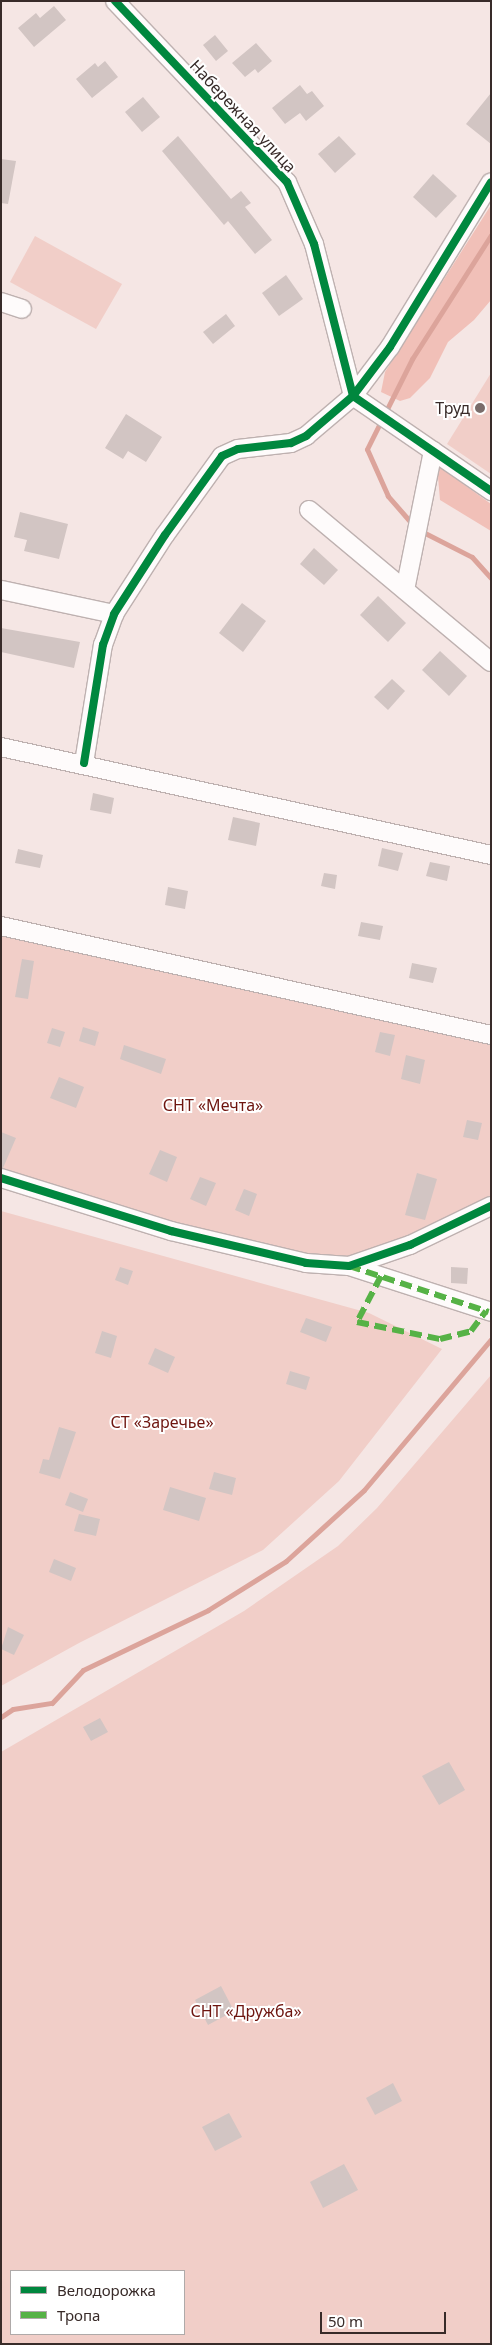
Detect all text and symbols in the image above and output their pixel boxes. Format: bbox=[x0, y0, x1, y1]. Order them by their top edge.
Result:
street label: Набережная улица bbox=[186, 56, 300, 176]
place label: Труд bbox=[435, 398, 470, 418]
marker: Труд bbox=[474, 402, 486, 414]
park label: СНТ «Мечта» bbox=[163, 1095, 263, 1115]
park label: СТ «Заречье» bbox=[110, 1412, 214, 1432]
park label: СНТ «Дружба» bbox=[190, 2001, 302, 2021]
legend bbox=[10, 2270, 185, 2335]
text: Велодорожка bbox=[57, 2280, 156, 2300]
scale bar bbox=[322, 2302, 448, 2334]
text: Тропа bbox=[57, 2305, 100, 2325]
text: 50 m bbox=[328, 2311, 363, 2331]

